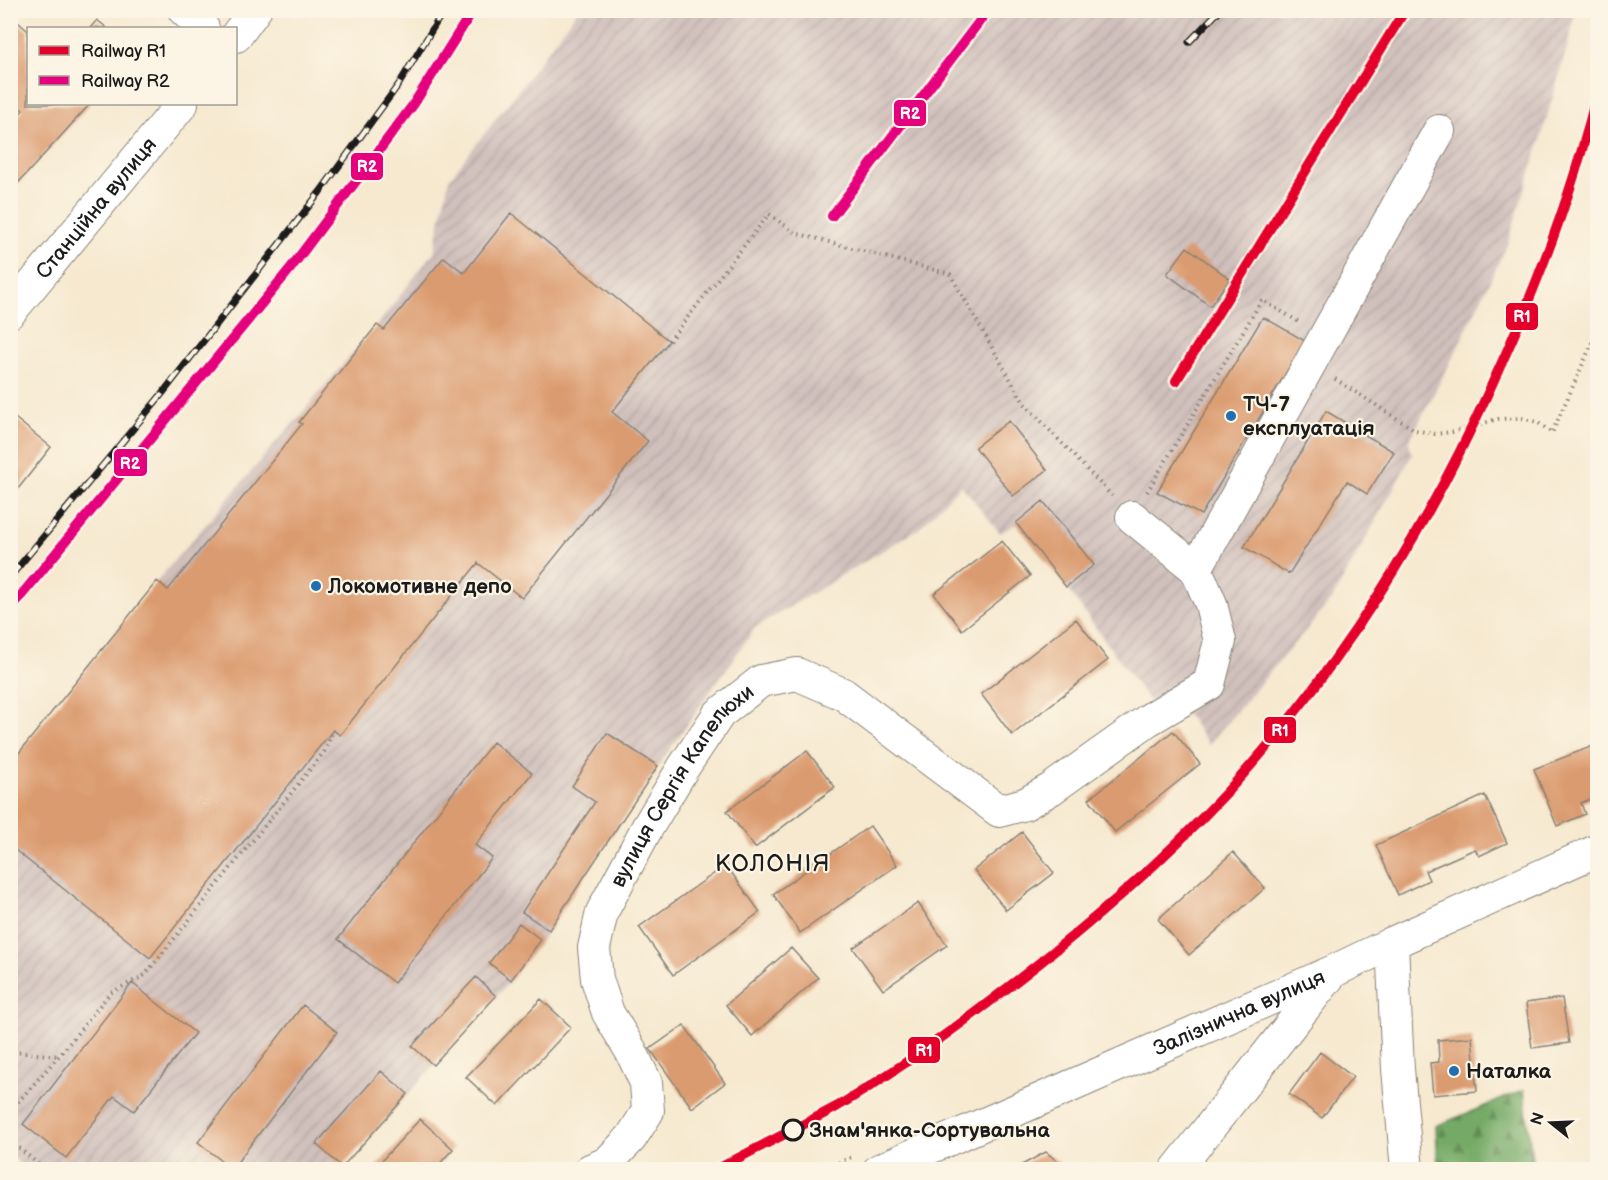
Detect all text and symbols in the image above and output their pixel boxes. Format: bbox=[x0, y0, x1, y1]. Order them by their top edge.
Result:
legend bbox=[27, 27, 237, 105]
text: Railway R1 bbox=[81, 41, 166, 62]
text: Railway R2 bbox=[81, 71, 170, 92]
line badge: R2 bbox=[893, 99, 927, 127]
text: R2 bbox=[900, 105, 921, 124]
street label: Станційна вулиця bbox=[30, 132, 162, 284]
line badge: R2 bbox=[350, 152, 384, 181]
text: R2 bbox=[357, 158, 378, 177]
line badge: R1 bbox=[1505, 302, 1539, 331]
text: R1 bbox=[1513, 308, 1531, 327]
place label: ТЧ-7 експлуатація bbox=[1243, 392, 1375, 441]
marker: ТЧ-7 експлуатація bbox=[1224, 409, 1238, 423]
line badge: R2 bbox=[113, 448, 148, 477]
text: R2 bbox=[120, 455, 141, 474]
place label: Локомотивне депо bbox=[327, 574, 512, 599]
marker: Локомотивне депо bbox=[309, 579, 323, 593]
street label: вулиця Сергія Капелюхи bbox=[605, 679, 759, 891]
line badge: R1 bbox=[1263, 716, 1297, 744]
text: R1 bbox=[1271, 722, 1289, 741]
district label: КОЛОНІЯ bbox=[715, 849, 831, 878]
street label: Залізнична вулиця bbox=[1149, 964, 1329, 1061]
line badge: R1 bbox=[907, 1036, 941, 1064]
text: R1 bbox=[915, 1042, 933, 1061]
place label: Наталка bbox=[1466, 1059, 1552, 1084]
marker: Наталка bbox=[1447, 1064, 1461, 1078]
north arrow bbox=[1521, 1093, 1581, 1153]
text: N bbox=[1527, 1110, 1549, 1127]
place label: Знам'янка-Сортувальна bbox=[809, 1118, 1050, 1143]
marker: Знам'янка-Сортувальна bbox=[782, 1119, 804, 1141]

